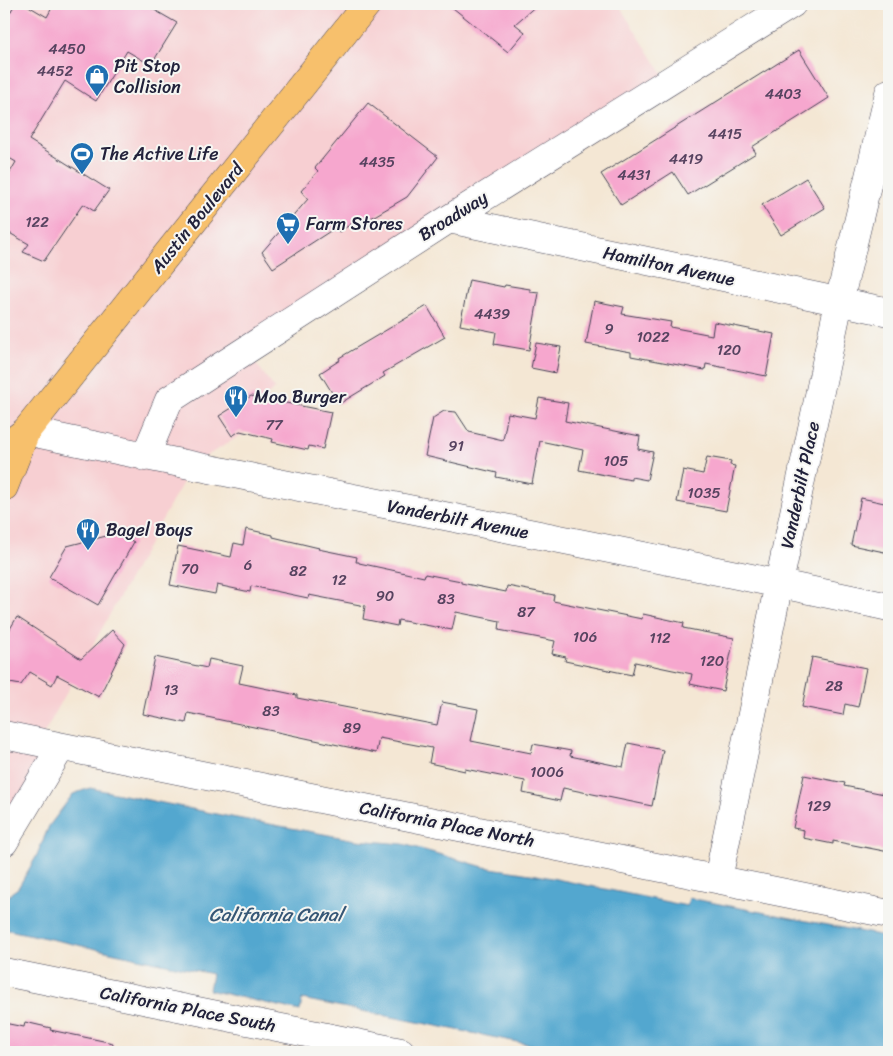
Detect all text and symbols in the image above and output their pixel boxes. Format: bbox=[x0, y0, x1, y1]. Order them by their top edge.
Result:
house number: 4450 bbox=[48, 36, 86, 62]
place label: Pit Stop Collision bbox=[114, 50, 181, 103]
house number: 4452 bbox=[37, 58, 74, 84]
shop icon: Pit Stop Collision bbox=[84, 63, 110, 97]
house number: 4403 bbox=[765, 81, 801, 107]
house number: 4415 bbox=[708, 121, 742, 147]
place label: The Active Life bbox=[100, 138, 218, 170]
sports icon: The Active Life bbox=[69, 141, 95, 175]
house number: 4419 bbox=[669, 146, 703, 172]
house number: 4435 bbox=[359, 149, 395, 175]
street label: Austin Boulevard bbox=[141, 154, 253, 282]
house number: 4431 bbox=[617, 162, 651, 188]
street label: Broadway bbox=[412, 182, 495, 250]
place label: Farm Stores bbox=[306, 208, 403, 240]
house number: 122 bbox=[25, 209, 49, 235]
supermarket icon: Farm Stores bbox=[275, 211, 301, 245]
street label: Hamilton Avenue bbox=[600, 236, 738, 296]
house number: 4439 bbox=[474, 301, 510, 327]
house number: 9 bbox=[604, 316, 614, 342]
house number: 1022 bbox=[636, 324, 670, 350]
house number: 120 bbox=[717, 337, 741, 363]
place label: Moo Burger bbox=[254, 381, 348, 413]
restaurant icon: Moo Burger bbox=[223, 384, 249, 418]
house number: 77 bbox=[265, 412, 284, 438]
street label: Vanderbilt Place bbox=[771, 418, 829, 552]
house number: 91 bbox=[448, 433, 464, 459]
house number: 105 bbox=[603, 448, 629, 474]
house number: 1035 bbox=[687, 480, 721, 506]
street label: Vanderbilt Avenue bbox=[384, 490, 532, 548]
place label: Bagel Boys bbox=[106, 514, 193, 546]
restaurant icon: Bagel Boys bbox=[75, 517, 101, 551]
house number: 6 bbox=[244, 552, 252, 578]
house number: 70 bbox=[181, 556, 199, 582]
house number: 82 bbox=[289, 558, 307, 584]
house number: 12 bbox=[331, 567, 347, 593]
house number: 90 bbox=[376, 583, 394, 609]
house number: 83 bbox=[437, 586, 455, 612]
house number: 87 bbox=[517, 599, 536, 625]
house number: 106 bbox=[573, 624, 597, 650]
house number: 112 bbox=[649, 625, 671, 651]
house number: 120 bbox=[700, 648, 724, 674]
house number: 28 bbox=[825, 673, 843, 699]
house number: 13 bbox=[164, 677, 178, 703]
house number: 83 bbox=[262, 698, 280, 724]
house number: 89 bbox=[343, 715, 361, 741]
house number: 1006 bbox=[530, 759, 564, 785]
street label: California Place North bbox=[357, 791, 537, 857]
house number: 129 bbox=[807, 793, 831, 819]
water label: California Canal bbox=[209, 898, 348, 931]
street label: California Place South bbox=[97, 976, 279, 1042]

